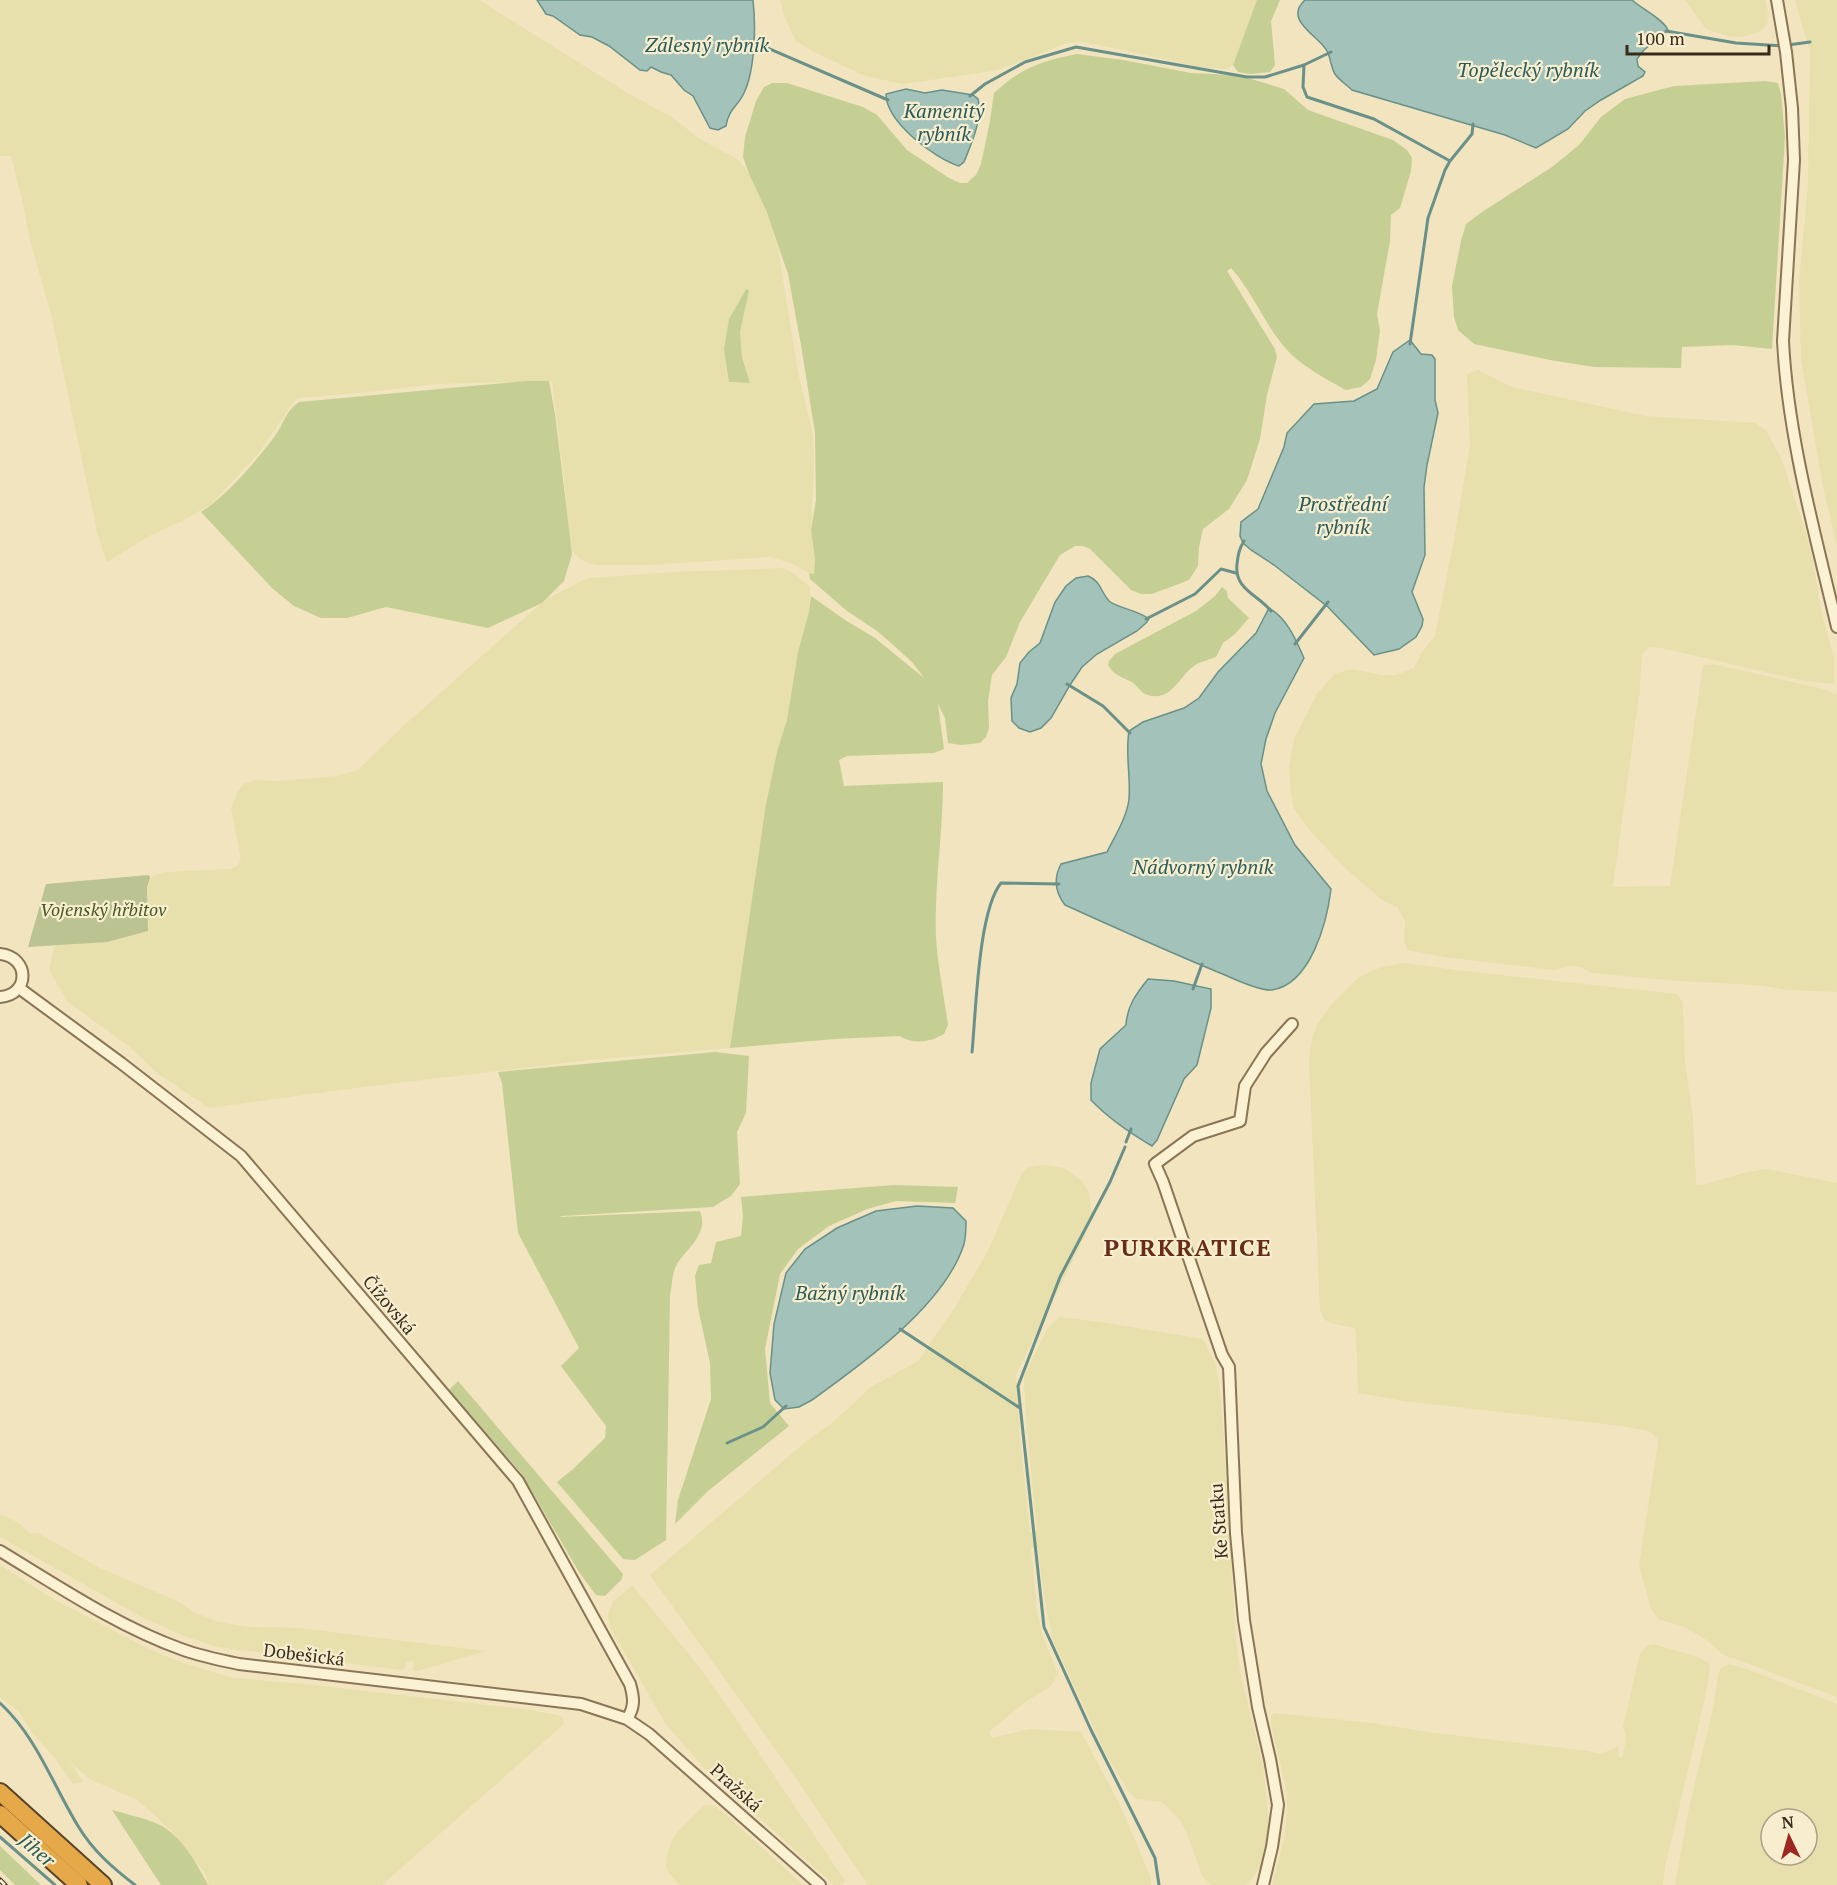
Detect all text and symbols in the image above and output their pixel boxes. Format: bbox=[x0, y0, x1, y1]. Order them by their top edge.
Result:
scale bar bbox=[1627, 18, 1770, 56]
text: 100 m bbox=[1636, 26, 1685, 50]
water label: Zálesný rybník bbox=[645, 31, 769, 58]
water label: Topělecký rybník bbox=[1457, 56, 1599, 83]
water label: Kamenitý rybník bbox=[903, 97, 985, 147]
water label: Prostřední rybník bbox=[1298, 490, 1390, 540]
water label: Nádvorný rybník bbox=[1132, 853, 1274, 880]
park label: Vojenský hřbitov bbox=[40, 897, 167, 921]
district label: PURKRATICE bbox=[1104, 1231, 1272, 1263]
street label: Čížovská bbox=[358, 1270, 422, 1339]
water label: Bažný rybník bbox=[794, 1279, 905, 1306]
street label: Ke Statku bbox=[1203, 1482, 1233, 1560]
street label: Dobešická bbox=[262, 1637, 346, 1671]
street label: Pražská bbox=[706, 1758, 768, 1817]
north arrow bbox=[1759, 1807, 1819, 1867]
text: N bbox=[1781, 1811, 1795, 1834]
water label: Jiher bbox=[13, 1826, 62, 1874]

